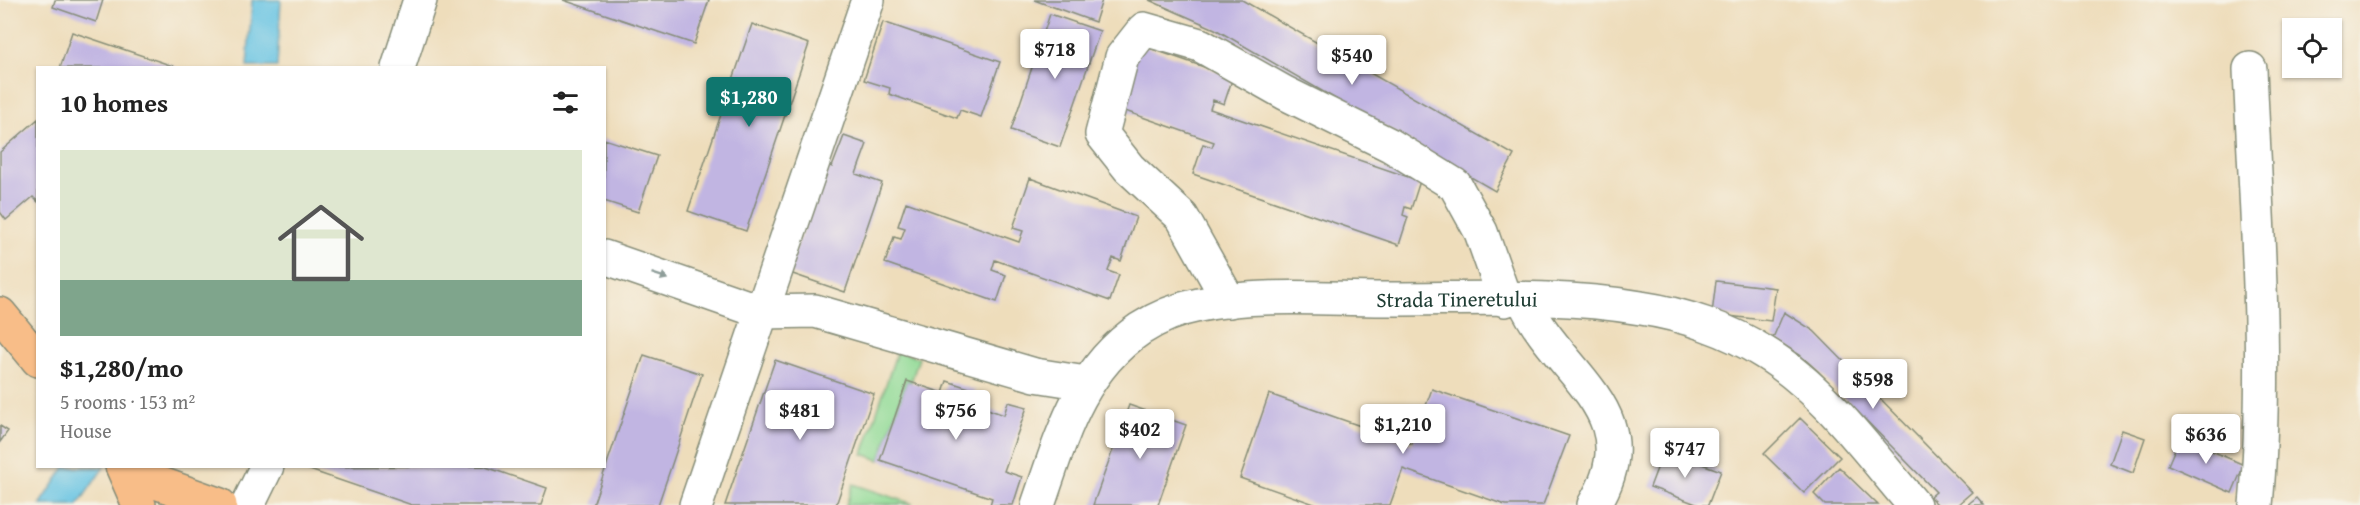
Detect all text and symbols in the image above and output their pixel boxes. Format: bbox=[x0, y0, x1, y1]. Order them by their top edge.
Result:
map controls bbox=[2282, 18, 2342, 78]
button: locate bbox=[2282, 18, 2342, 78]
pin: $718 bbox=[1019, 29, 1091, 80]
text: $718 bbox=[1034, 34, 1076, 63]
pin: $540 bbox=[1316, 35, 1388, 86]
text: $540 bbox=[1331, 40, 1373, 69]
pin: $1,280 bbox=[700, 77, 798, 128]
text: $1,280 bbox=[720, 82, 778, 111]
text: 10 homes bbox=[60, 83, 168, 122]
icon: filters bbox=[549, 86, 582, 119]
icon: home bbox=[267, 189, 375, 297]
one-way arrow bbox=[651, 272, 669, 281]
street label: Strada Tineretului bbox=[1376, 283, 1538, 315]
text: $1,280/mo bbox=[60, 348, 183, 387]
pin: $598 bbox=[1837, 359, 1909, 410]
text: $598 bbox=[1852, 364, 1894, 393]
text: 5 rooms · 153 m² bbox=[60, 387, 195, 416]
pin: $481 bbox=[764, 390, 836, 441]
pin: $756 bbox=[920, 390, 992, 441]
text: $481 bbox=[779, 395, 821, 424]
text: $756 bbox=[935, 395, 977, 424]
pin: $1,210 bbox=[1354, 404, 1452, 455]
pin: $402 bbox=[1104, 409, 1176, 460]
text: $1,210 bbox=[1374, 409, 1432, 438]
text: $402 bbox=[1119, 414, 1161, 443]
pin: $636 bbox=[2170, 414, 2242, 465]
text: House bbox=[60, 416, 112, 445]
text: $636 bbox=[2185, 419, 2227, 448]
pin: $747 bbox=[1649, 428, 1721, 479]
text: $747 bbox=[1664, 433, 1706, 462]

